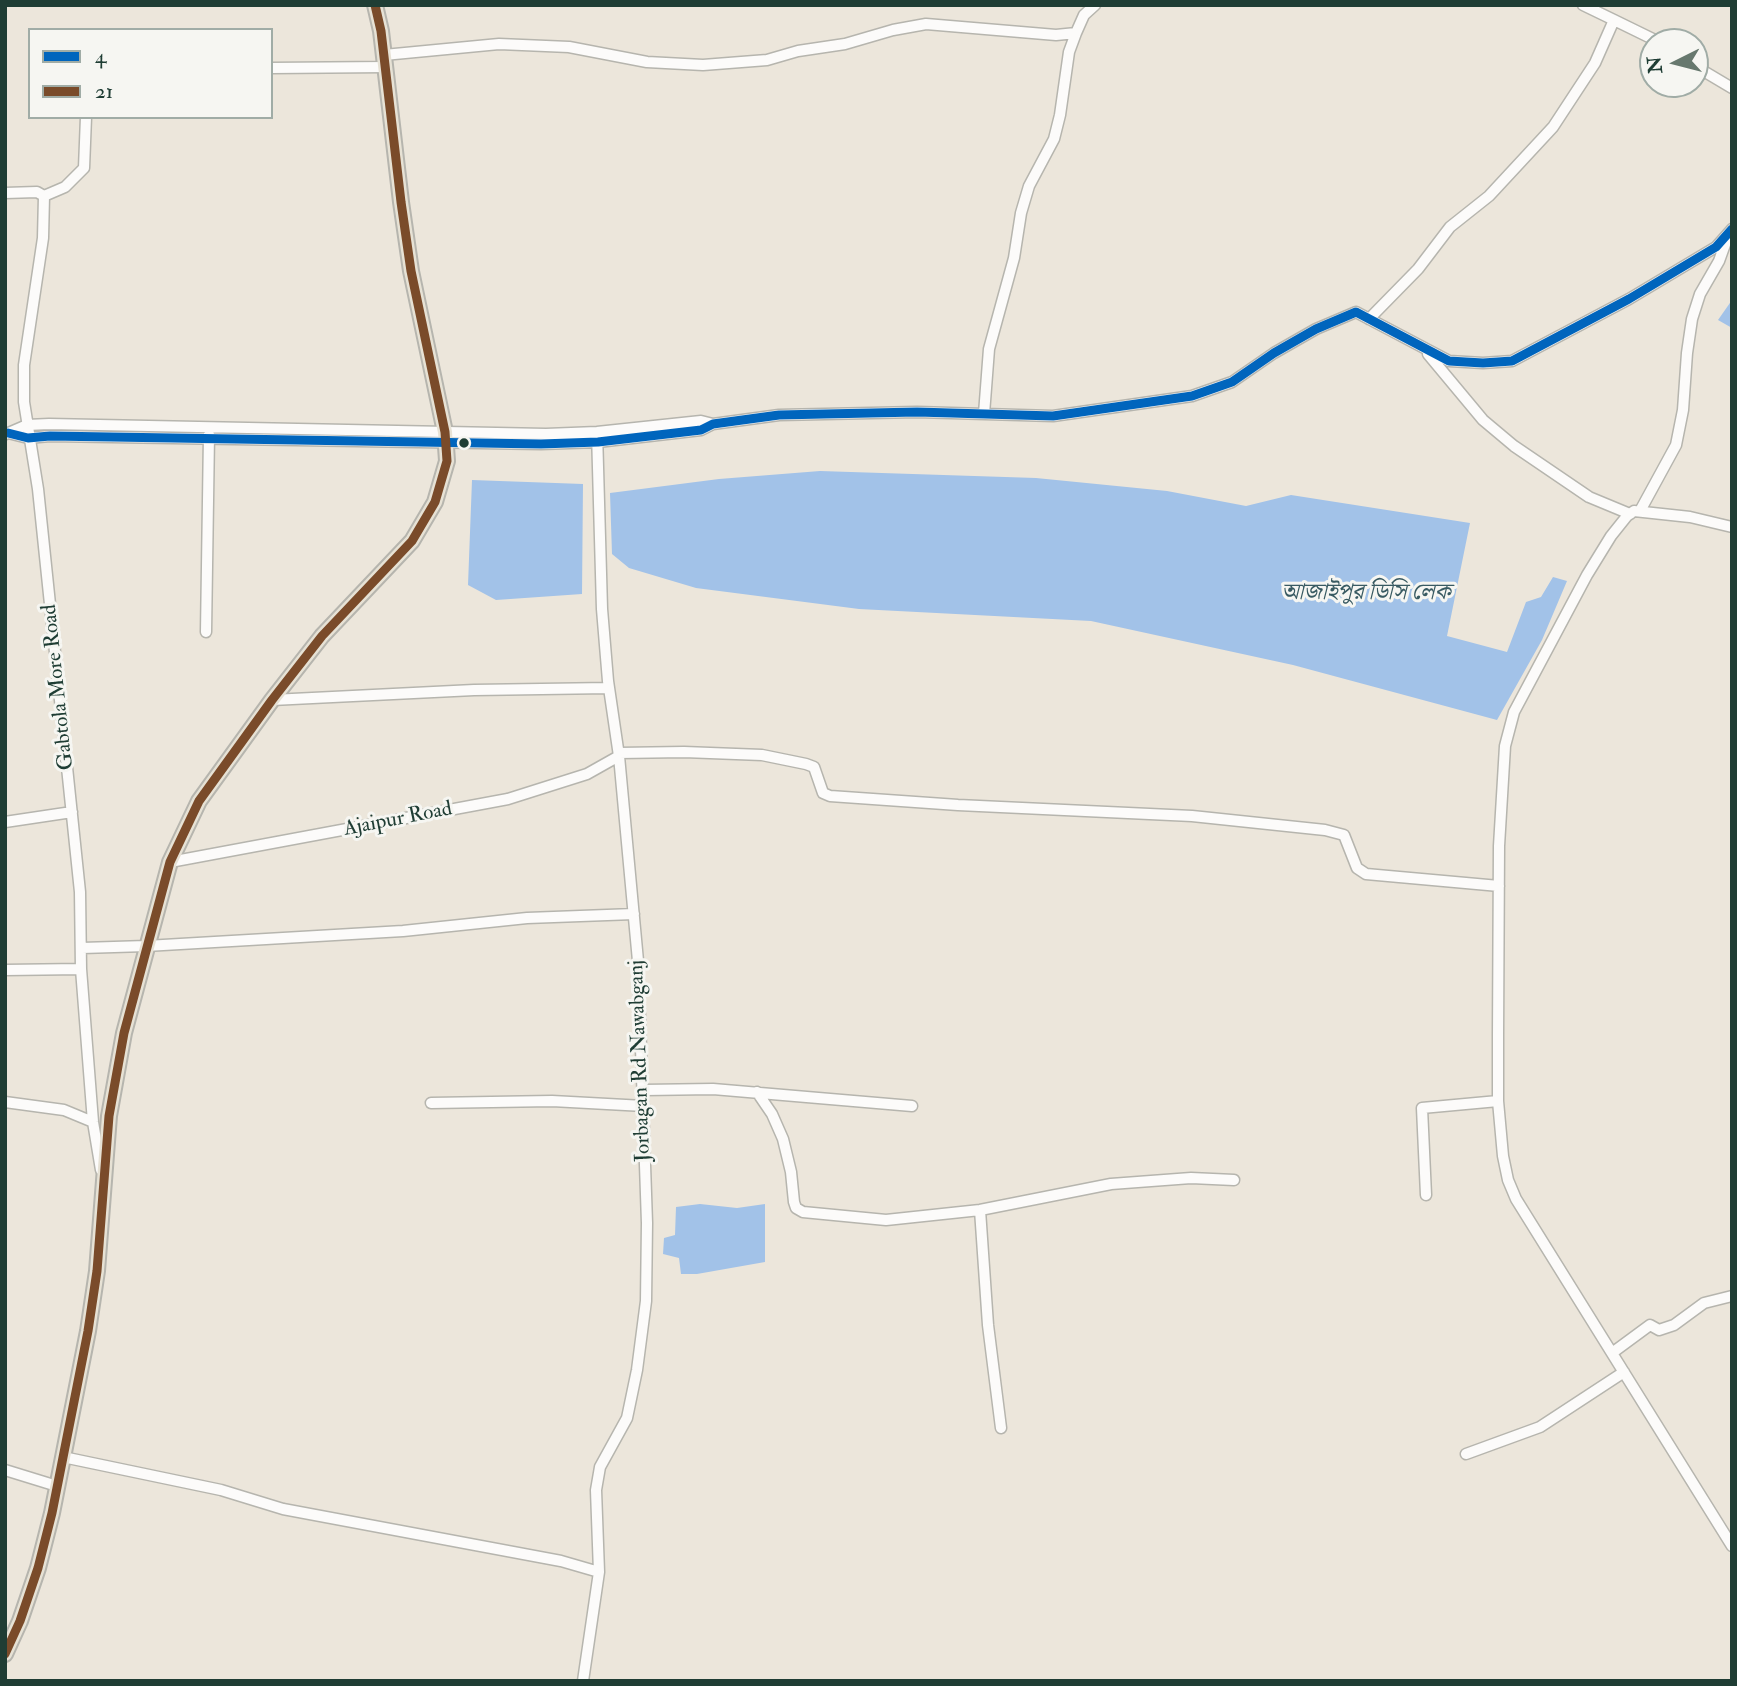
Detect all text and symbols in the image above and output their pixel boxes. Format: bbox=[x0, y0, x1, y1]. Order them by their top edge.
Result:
legend bbox=[28, 28, 273, 119]
north arrow bbox=[1639, 28, 1709, 98]
text: 4 bbox=[95, 43, 106, 70]
text: N bbox=[1642, 55, 1668, 75]
text: 21 bbox=[95, 78, 113, 105]
unlabelled marker bbox=[457, 436, 471, 450]
water label: আজাইপুর ডিসি লেক bbox=[1281, 580, 1451, 608]
street label: Gabtola More Road bbox=[38, 603, 80, 771]
street label: Ajaipur Road bbox=[342, 797, 454, 843]
street label: Jorbagan Rd Nawabganj bbox=[625, 960, 657, 1162]

